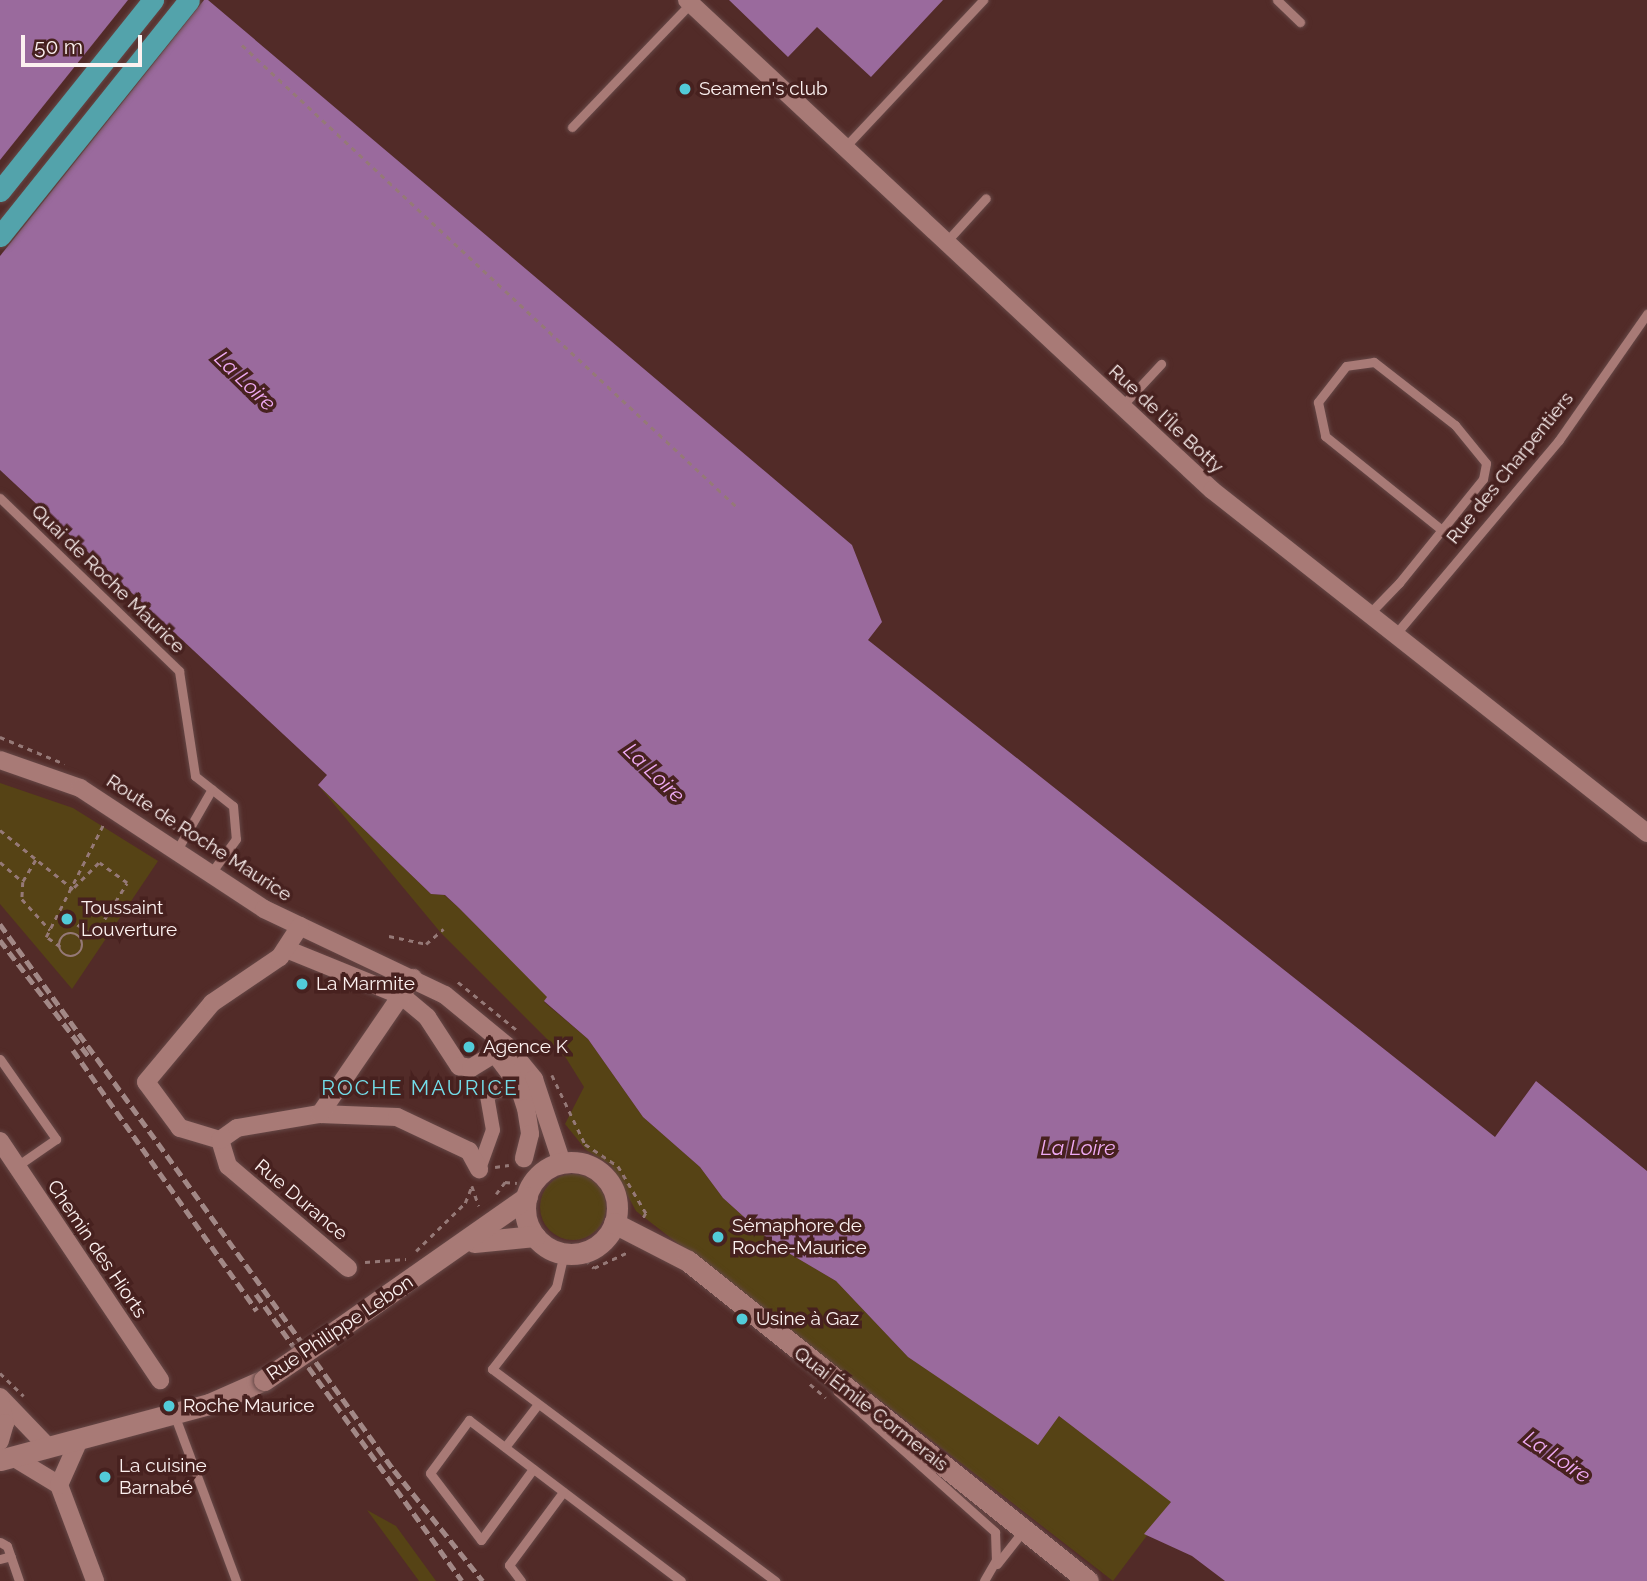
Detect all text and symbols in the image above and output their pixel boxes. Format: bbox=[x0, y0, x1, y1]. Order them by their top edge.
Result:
scale bar bbox=[24, 21, 145, 65]
text: 50 m bbox=[34, 34, 83, 59]
place label: Seamen's club bbox=[699, 78, 828, 100]
marker: Seamen's club bbox=[677, 81, 693, 97]
water label: La Loire bbox=[209, 346, 281, 416]
street label: Rue de l'Île Botty bbox=[1104, 360, 1228, 478]
street label: Rue des Charpentiers bbox=[1442, 387, 1578, 549]
street label: Quai de Roche Maurice bbox=[27, 500, 189, 658]
water label: La Loire bbox=[618, 738, 690, 808]
street label: Route de Roche Maurice bbox=[102, 770, 296, 906]
place label: Toussaint Louverture bbox=[81, 897, 177, 941]
marker: Toussaint Louverture bbox=[59, 911, 75, 927]
place label: La Marmite bbox=[316, 973, 415, 995]
marker: La Marmite bbox=[294, 976, 310, 992]
place label: Agence K bbox=[483, 1036, 568, 1058]
marker: Agence K bbox=[461, 1039, 477, 1055]
district label: ROCHE MAURICE bbox=[323, 1075, 517, 1101]
water label: La Loire bbox=[1041, 1135, 1115, 1161]
street label: Rue Durance bbox=[250, 1155, 352, 1245]
street label: Chemin des Hiorts bbox=[42, 1176, 152, 1322]
place label: Sémaphore de Roche-Maurice bbox=[732, 1215, 867, 1259]
marker: Sémaphore de Roche-Maurice bbox=[710, 1229, 726, 1245]
street label: Rue Philippe Lebon bbox=[263, 1271, 417, 1385]
place label: Usine à Gaz bbox=[756, 1308, 859, 1330]
marker: Usine à Gaz bbox=[734, 1311, 750, 1327]
street label: Quai Émile Cormerais bbox=[790, 1342, 952, 1476]
place label: Roche Maurice bbox=[183, 1395, 314, 1417]
marker: Roche Maurice bbox=[161, 1398, 177, 1414]
water label: La Loire bbox=[1519, 1426, 1595, 1488]
place label: La cuisine Barnabé bbox=[119, 1455, 207, 1499]
marker: La cuisine Barnabé bbox=[97, 1469, 113, 1485]

